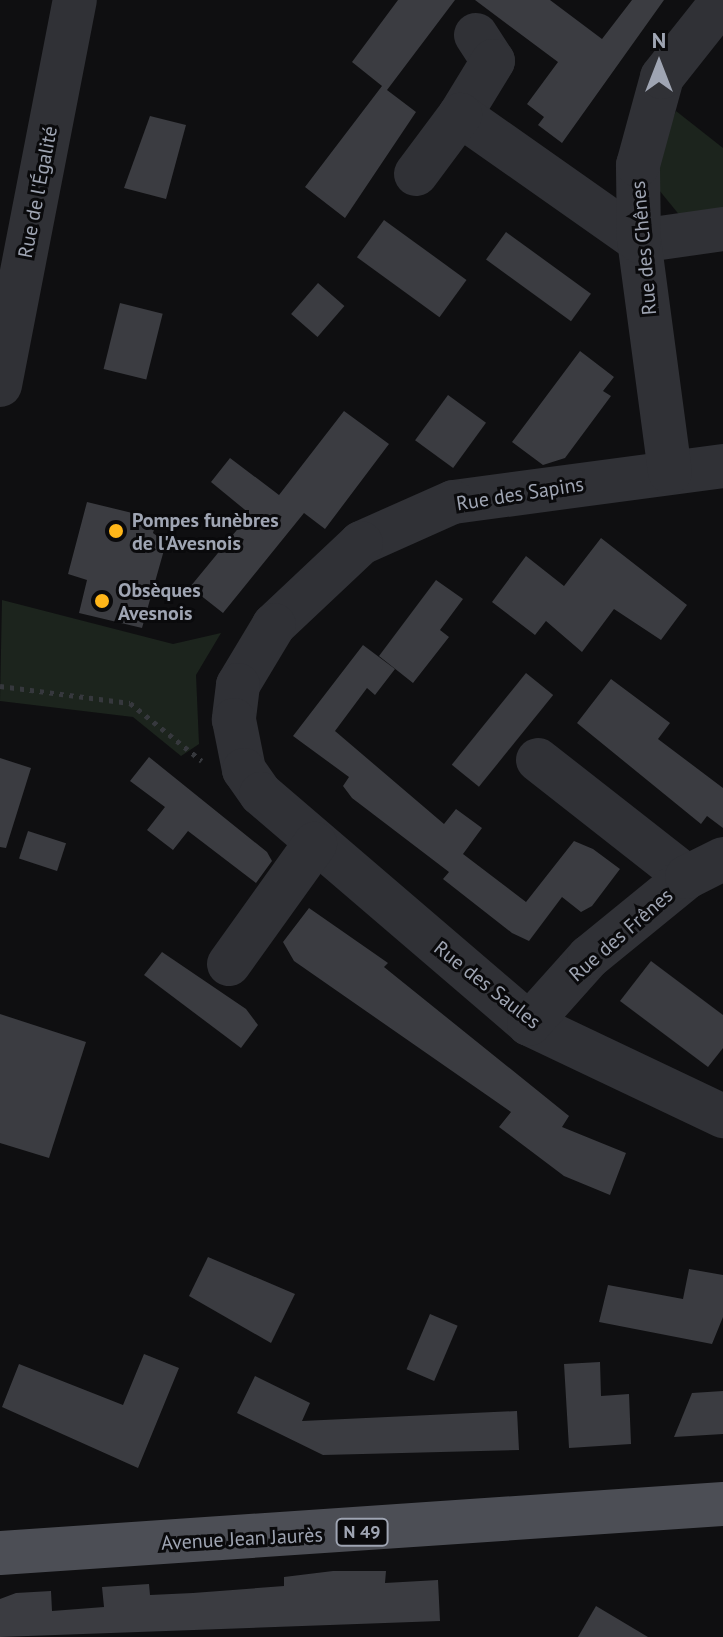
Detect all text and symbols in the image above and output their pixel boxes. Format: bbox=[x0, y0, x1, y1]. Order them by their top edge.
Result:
north arrow bbox=[619, 24, 699, 104]
text: N bbox=[652, 26, 666, 54]
street label: Rue de l'Égalité bbox=[13, 124, 63, 260]
street label: Rue des Chênes bbox=[626, 180, 662, 316]
street label: Rue des Sapins bbox=[455, 472, 585, 516]
place label: Pompes funèbres de l'Avesnois bbox=[132, 508, 279, 555]
marker: Pompes funèbres de l'Avesnois bbox=[107, 522, 125, 540]
place label: Obsèques Avesnois bbox=[118, 578, 201, 625]
marker: Obsèques Avesnois bbox=[93, 592, 111, 610]
street label: Rue des Frênes bbox=[564, 883, 678, 987]
street label: Rue des Saules bbox=[429, 936, 545, 1034]
road number: N 49 bbox=[334, 1518, 390, 1546]
street label: Avenue Jean Jaurès bbox=[161, 1523, 323, 1555]

